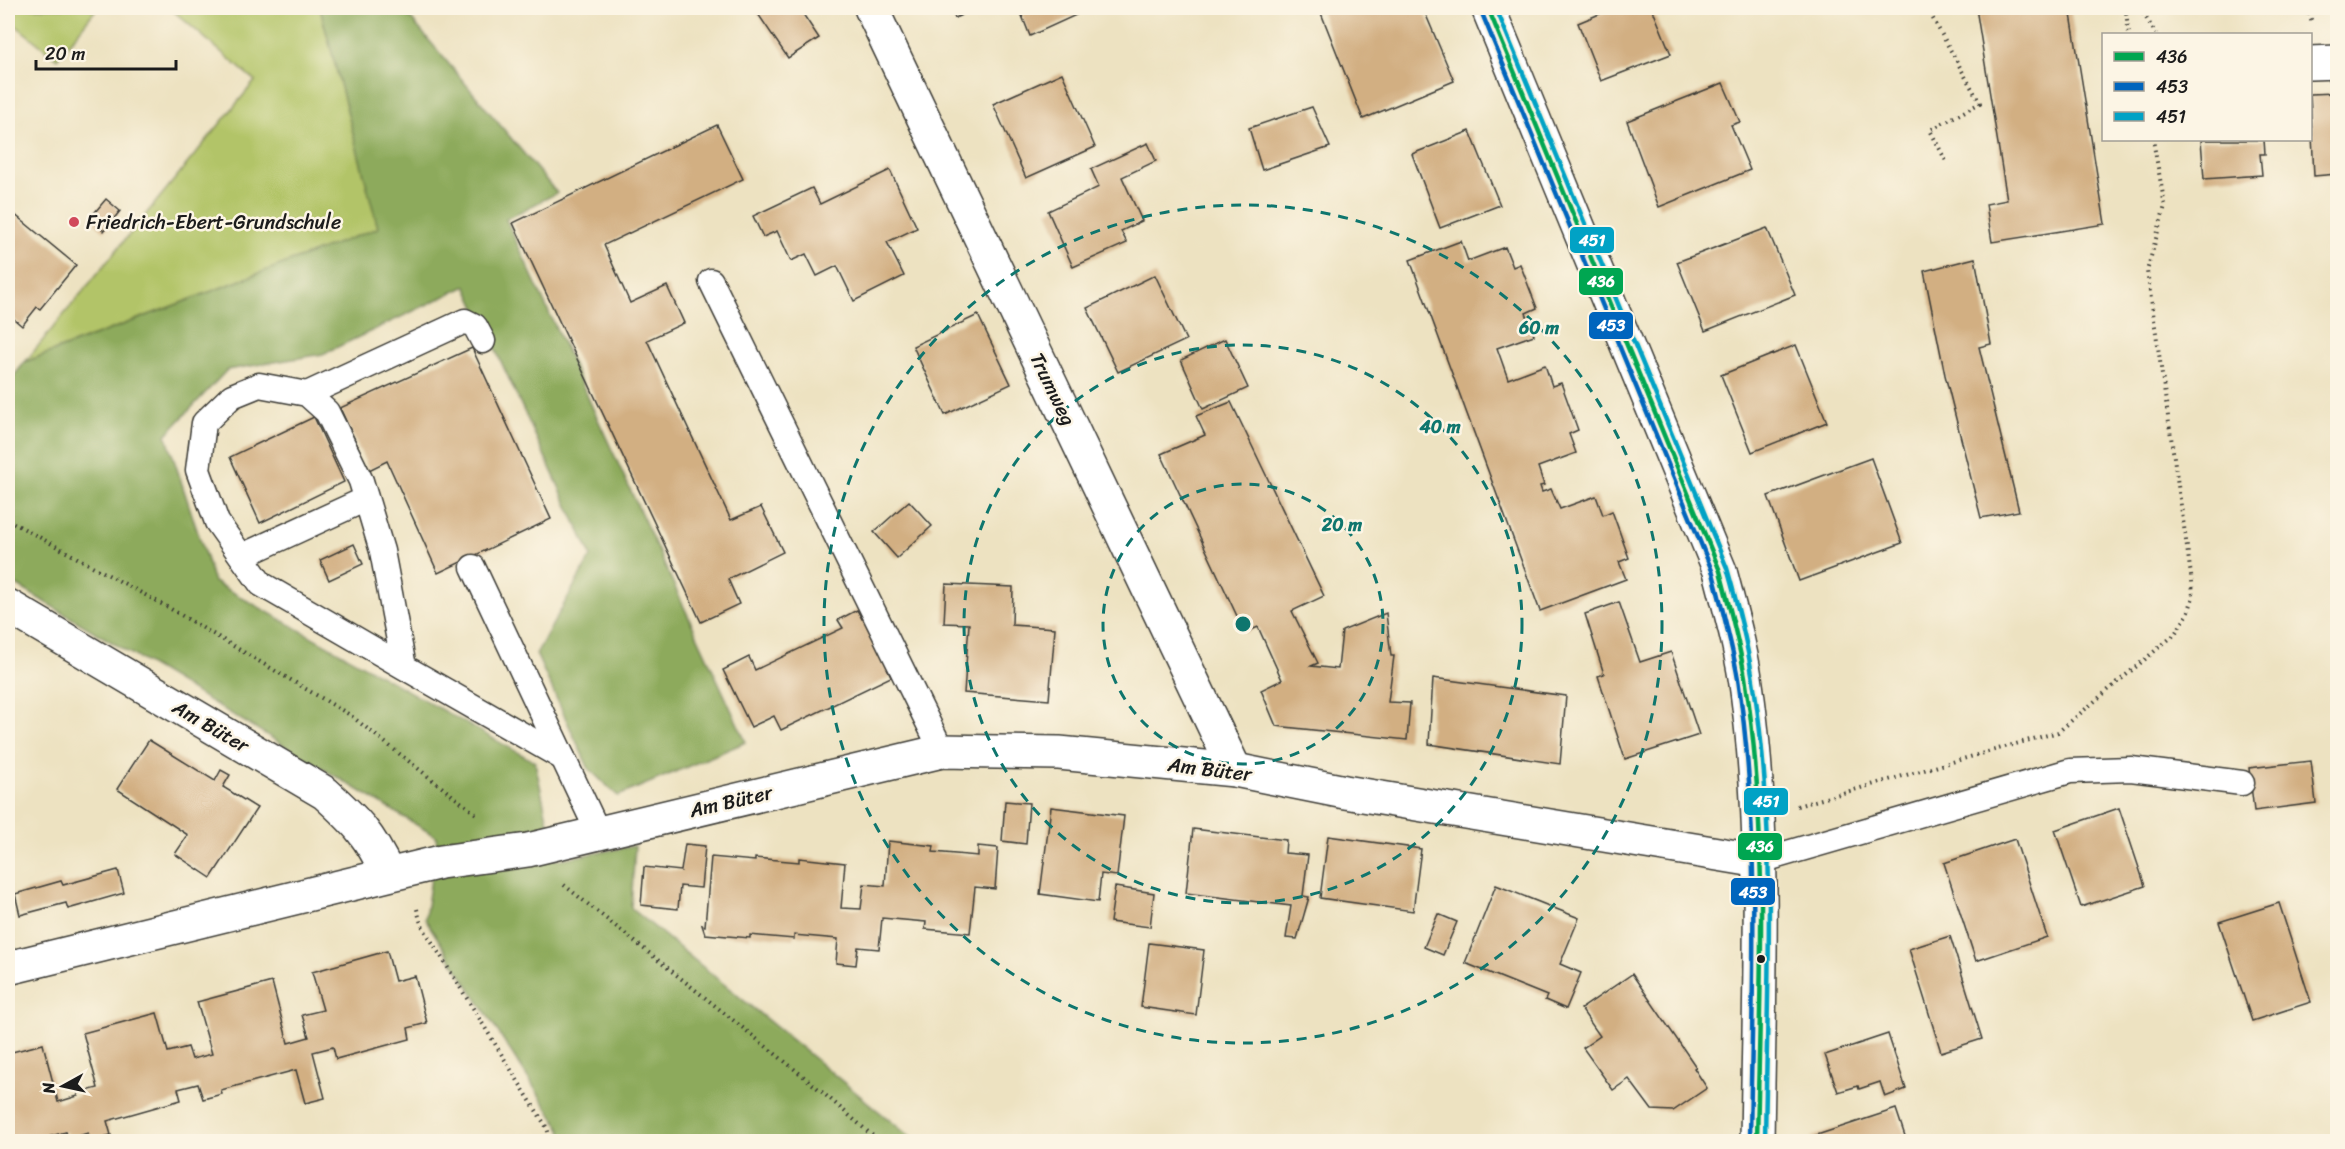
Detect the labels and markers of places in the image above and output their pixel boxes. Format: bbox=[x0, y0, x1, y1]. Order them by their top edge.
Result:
place label: Friedrich-Ebert-Grundschule bbox=[86, 205, 341, 240]
marker: Friedrich-Ebert-Grundschule bbox=[67, 215, 81, 229]
centre of rings bbox=[1233, 614, 1253, 634]
unlabelled marker bbox=[1755, 953, 1767, 965]

